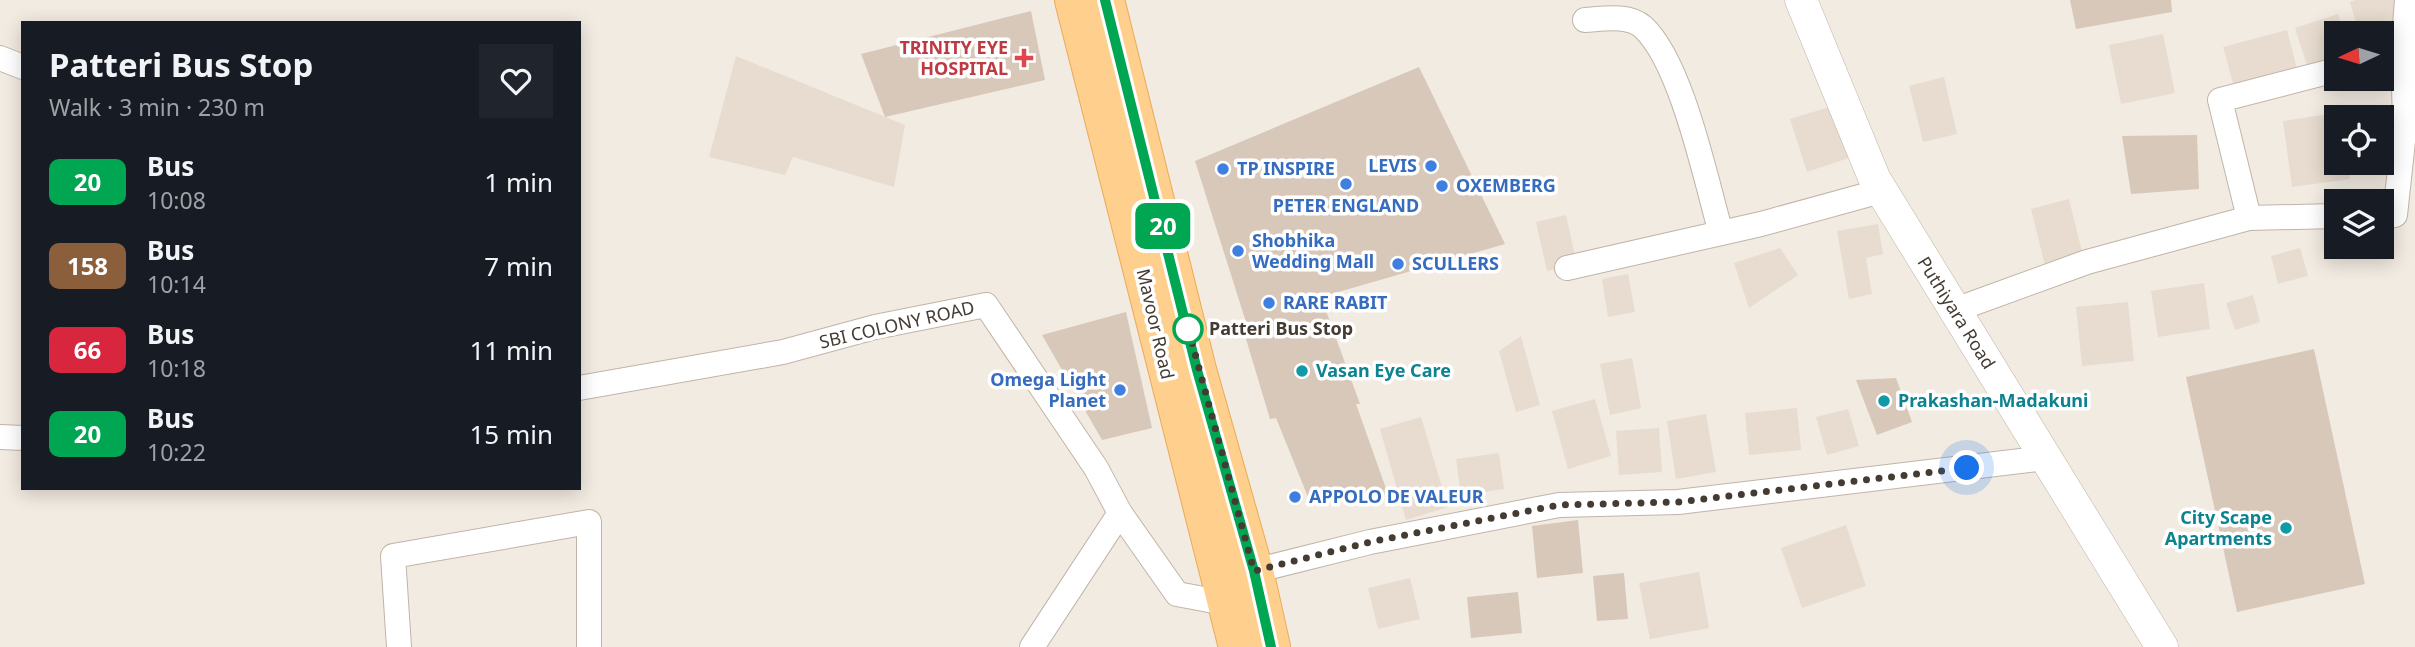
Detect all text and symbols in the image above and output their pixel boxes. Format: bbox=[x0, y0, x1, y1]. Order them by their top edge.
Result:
north arrow bbox=[2324, 21, 2394, 91]
map controls bbox=[2324, 21, 2394, 259]
place label: TRINITY EYE HOSPITAL bbox=[899, 35, 1008, 80]
text: Patteri Bus Stop bbox=[49, 42, 313, 87]
button: heart bbox=[479, 44, 553, 118]
marker: TRINITY EYE HOSPITAL bbox=[1014, 48, 1034, 68]
text: Walk · 3 min · 230 m bbox=[49, 91, 265, 123]
button: locate bbox=[2324, 105, 2394, 175]
text: Bus bbox=[147, 148, 194, 184]
place label: LEVIS bbox=[1368, 153, 1417, 177]
place label: TP INSPIRE bbox=[1237, 156, 1335, 180]
marker: LEVIS bbox=[1423, 158, 1439, 174]
marker: TP INSPIRE bbox=[1215, 161, 1231, 177]
text: 1 min bbox=[484, 164, 553, 200]
text: 20 bbox=[74, 165, 101, 198]
place label: OXEMBERG bbox=[1456, 173, 1556, 197]
marker: PETER ENGLAND bbox=[1338, 176, 1354, 192]
marker: OXEMBERG bbox=[1434, 178, 1450, 194]
text: 10:08 bbox=[147, 184, 206, 216]
button: layers bbox=[2324, 189, 2394, 259]
place label: PETER ENGLAND bbox=[1273, 193, 1419, 217]
line badge: 20 bbox=[1132, 203, 1194, 249]
text: 20 bbox=[1149, 209, 1177, 242]
place label: Shobhika Wedding Mall bbox=[1252, 228, 1374, 273]
text: Bus bbox=[147, 232, 194, 268]
marker: Shobhika Wedding Mall bbox=[1230, 243, 1246, 259]
text: 7 min bbox=[484, 248, 553, 284]
text: 158 bbox=[67, 249, 108, 282]
place label: SCULLERS bbox=[1412, 251, 1499, 275]
street label: Puthiyara Road bbox=[1913, 252, 2001, 373]
marker: SCULLERS bbox=[1390, 256, 1406, 272]
street label: Mavoor Road bbox=[1132, 266, 1180, 381]
text: 10:14 bbox=[147, 268, 206, 300]
place label: RARE RABIT bbox=[1283, 290, 1388, 314]
street label: SBI COLONY ROAD bbox=[817, 294, 977, 354]
marker: RARE RABIT bbox=[1261, 295, 1277, 311]
marker: Patteri Bus Stop bbox=[1173, 314, 1203, 344]
text: Bus bbox=[147, 316, 194, 352]
place label: Patteri Bus Stop bbox=[1209, 316, 1353, 340]
text: 11 min bbox=[469, 332, 553, 368]
text: 66 bbox=[74, 333, 101, 366]
text: 10:18 bbox=[147, 352, 206, 384]
place label: Vasan Eye Care bbox=[1316, 358, 1451, 382]
marker: Vasan Eye Care bbox=[1294, 363, 1310, 379]
place label: Omega Light Planet bbox=[990, 367, 1106, 412]
marker: Omega Light Planet bbox=[1112, 382, 1128, 398]
place label: Prakashan-Madakuni bbox=[1898, 388, 2088, 412]
marker: Prakashan-Madakuni bbox=[1876, 393, 1892, 409]
text: Bus bbox=[147, 400, 194, 436]
text: 15 min bbox=[469, 416, 553, 452]
text: 20 bbox=[74, 417, 101, 450]
text: 10:22 bbox=[147, 436, 206, 468]
your location bbox=[1949, 450, 1984, 485]
place label: APPOLO DE VALEUR bbox=[1309, 484, 1484, 508]
marker: APPOLO DE VALEUR bbox=[1287, 489, 1303, 505]
place label: City Scape Apartments bbox=[2165, 505, 2272, 550]
marker: City Scape Apartments bbox=[2278, 520, 2294, 536]

